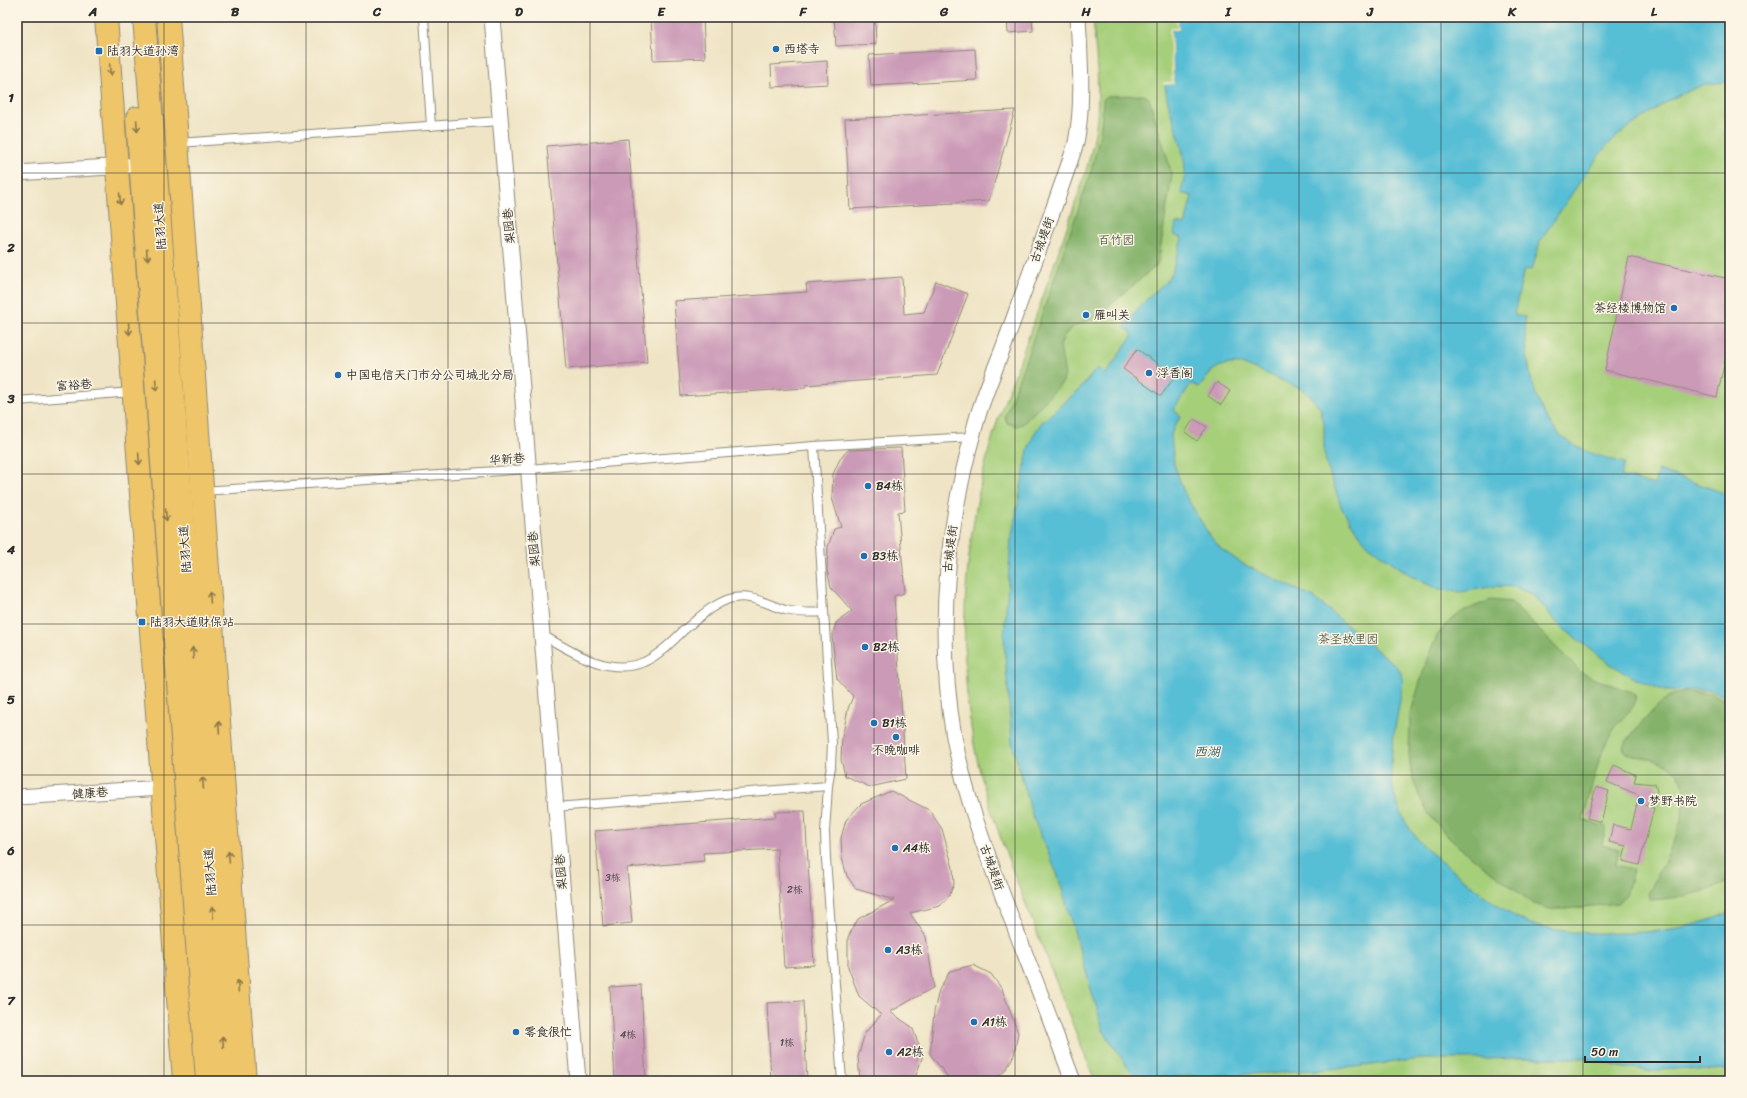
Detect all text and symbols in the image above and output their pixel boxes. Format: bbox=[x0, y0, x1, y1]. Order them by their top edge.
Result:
text: A bbox=[88, 0, 97, 23]
text: B bbox=[231, 0, 240, 23]
text: C bbox=[372, 0, 382, 23]
text: D bbox=[515, 0, 523, 23]
text: E bbox=[657, 0, 666, 23]
text: F bbox=[798, 0, 807, 23]
text: G bbox=[939, 0, 949, 23]
text: H bbox=[1080, 0, 1091, 23]
text: I bbox=[1224, 0, 1232, 23]
text: J bbox=[1366, 0, 1374, 23]
text: K bbox=[1507, 0, 1517, 23]
text: L bbox=[1651, 0, 1658, 23]
place label: 西塔寺 bbox=[784, 38, 820, 60]
place label: 陆羽大道孙湾 bbox=[107, 40, 179, 62]
marker: 西塔寺 bbox=[771, 44, 781, 54]
marker: 陆羽大道孙湾 bbox=[94, 46, 104, 56]
one-way arrow bbox=[107, 63, 114, 76]
text: 1 bbox=[8, 86, 14, 109]
one-way arrow bbox=[134, 119, 141, 132]
one-way arrow bbox=[116, 193, 123, 206]
street label: 陆羽大道 bbox=[147, 201, 173, 251]
street label: 梨园巷 bbox=[496, 207, 522, 245]
street label: 古城堤街 bbox=[1023, 214, 1061, 266]
park label: 百竹园 bbox=[1098, 229, 1134, 251]
text: 2 bbox=[6, 236, 15, 259]
one-way arrow bbox=[143, 248, 150, 261]
place label: 茶经楼博物馆 bbox=[1594, 297, 1666, 319]
marker: 茶经楼博物馆 bbox=[1669, 303, 1679, 313]
place label: 雁叫关 bbox=[1094, 304, 1130, 326]
marker: 雁叫关 bbox=[1081, 310, 1091, 320]
one-way arrow bbox=[126, 322, 133, 335]
place label: 浮香阁 bbox=[1157, 362, 1193, 384]
place label: 中国电信天门市分公司城北分局 bbox=[346, 364, 514, 386]
marker: 浮香阁 bbox=[1144, 368, 1154, 378]
marker: 中国电信天门市分公司城北分局 bbox=[333, 370, 343, 380]
street label: 富裕巷 bbox=[55, 373, 93, 397]
one-way arrow bbox=[153, 378, 160, 391]
text: 3 bbox=[6, 387, 15, 410]
street label: 华新巷 bbox=[488, 447, 526, 471]
one-way arrow bbox=[135, 452, 142, 465]
place label: B4栋 bbox=[876, 475, 903, 497]
marker: B4栋 bbox=[863, 481, 873, 491]
one-way arrow bbox=[162, 508, 169, 521]
street label: 陆羽大道 bbox=[172, 524, 198, 574]
street label: 古城堤街 bbox=[936, 524, 964, 574]
street label: 梨园巷 bbox=[521, 530, 547, 568]
text: 4 bbox=[6, 538, 16, 561]
place label: B3栋 bbox=[872, 545, 898, 567]
marker: B3栋 bbox=[859, 551, 869, 561]
one-way arrow bbox=[206, 591, 213, 604]
place label: 陆羽大道财保站 bbox=[150, 611, 234, 633]
marker: 陆羽大道财保站 bbox=[137, 617, 147, 627]
park label: 茶圣故里园 bbox=[1318, 628, 1378, 650]
place label: B2栋 bbox=[873, 636, 900, 658]
marker: B2栋 bbox=[860, 642, 870, 652]
one-way arrow bbox=[190, 647, 197, 660]
text: 5 bbox=[7, 688, 15, 711]
place label: B1栋 bbox=[882, 712, 907, 734]
marker: B1栋 bbox=[869, 718, 879, 728]
one-way arrow bbox=[216, 721, 223, 734]
marker: 不晚咖啡 bbox=[891, 732, 901, 742]
place label: 不晚咖啡 bbox=[872, 739, 920, 761]
water label: 西湖 bbox=[1194, 740, 1222, 763]
one-way arrow bbox=[200, 777, 207, 790]
street label: 健康巷 bbox=[71, 781, 109, 805]
place label: 梦野书院 bbox=[1649, 790, 1697, 812]
marker: 梦野书院 bbox=[1636, 796, 1646, 806]
place label: A4栋 bbox=[902, 837, 930, 859]
text: 6 bbox=[6, 839, 15, 862]
street label: 古城堤街 bbox=[973, 841, 1011, 893]
marker: A4栋 bbox=[890, 843, 900, 853]
street label: 陆羽大道 bbox=[197, 847, 223, 897]
one-way arrow bbox=[225, 851, 232, 864]
street label: 梨园巷 bbox=[548, 853, 574, 891]
house number: 3栋 bbox=[605, 869, 621, 887]
house number: 2栋 bbox=[787, 881, 803, 899]
one-way arrow bbox=[210, 906, 217, 919]
place label: A3栋 bbox=[895, 939, 922, 961]
marker: A3栋 bbox=[883, 945, 893, 955]
one-way arrow bbox=[235, 980, 242, 993]
text: 7 bbox=[7, 989, 16, 1012]
place label: A1栋 bbox=[981, 1011, 1007, 1033]
marker: A1栋 bbox=[969, 1017, 979, 1027]
place label: 零食很忙 bbox=[524, 1021, 572, 1043]
house number: 4栋 bbox=[620, 1026, 636, 1044]
marker: 零食很忙 bbox=[511, 1027, 521, 1037]
house number: 1栋 bbox=[780, 1034, 794, 1052]
one-way arrow bbox=[220, 1036, 227, 1049]
scale bar bbox=[1585, 1038, 1700, 1064]
place label: A2栋 bbox=[896, 1041, 924, 1063]
text: 50 m bbox=[1591, 1041, 1618, 1063]
marker: A2栋 bbox=[884, 1047, 894, 1057]

